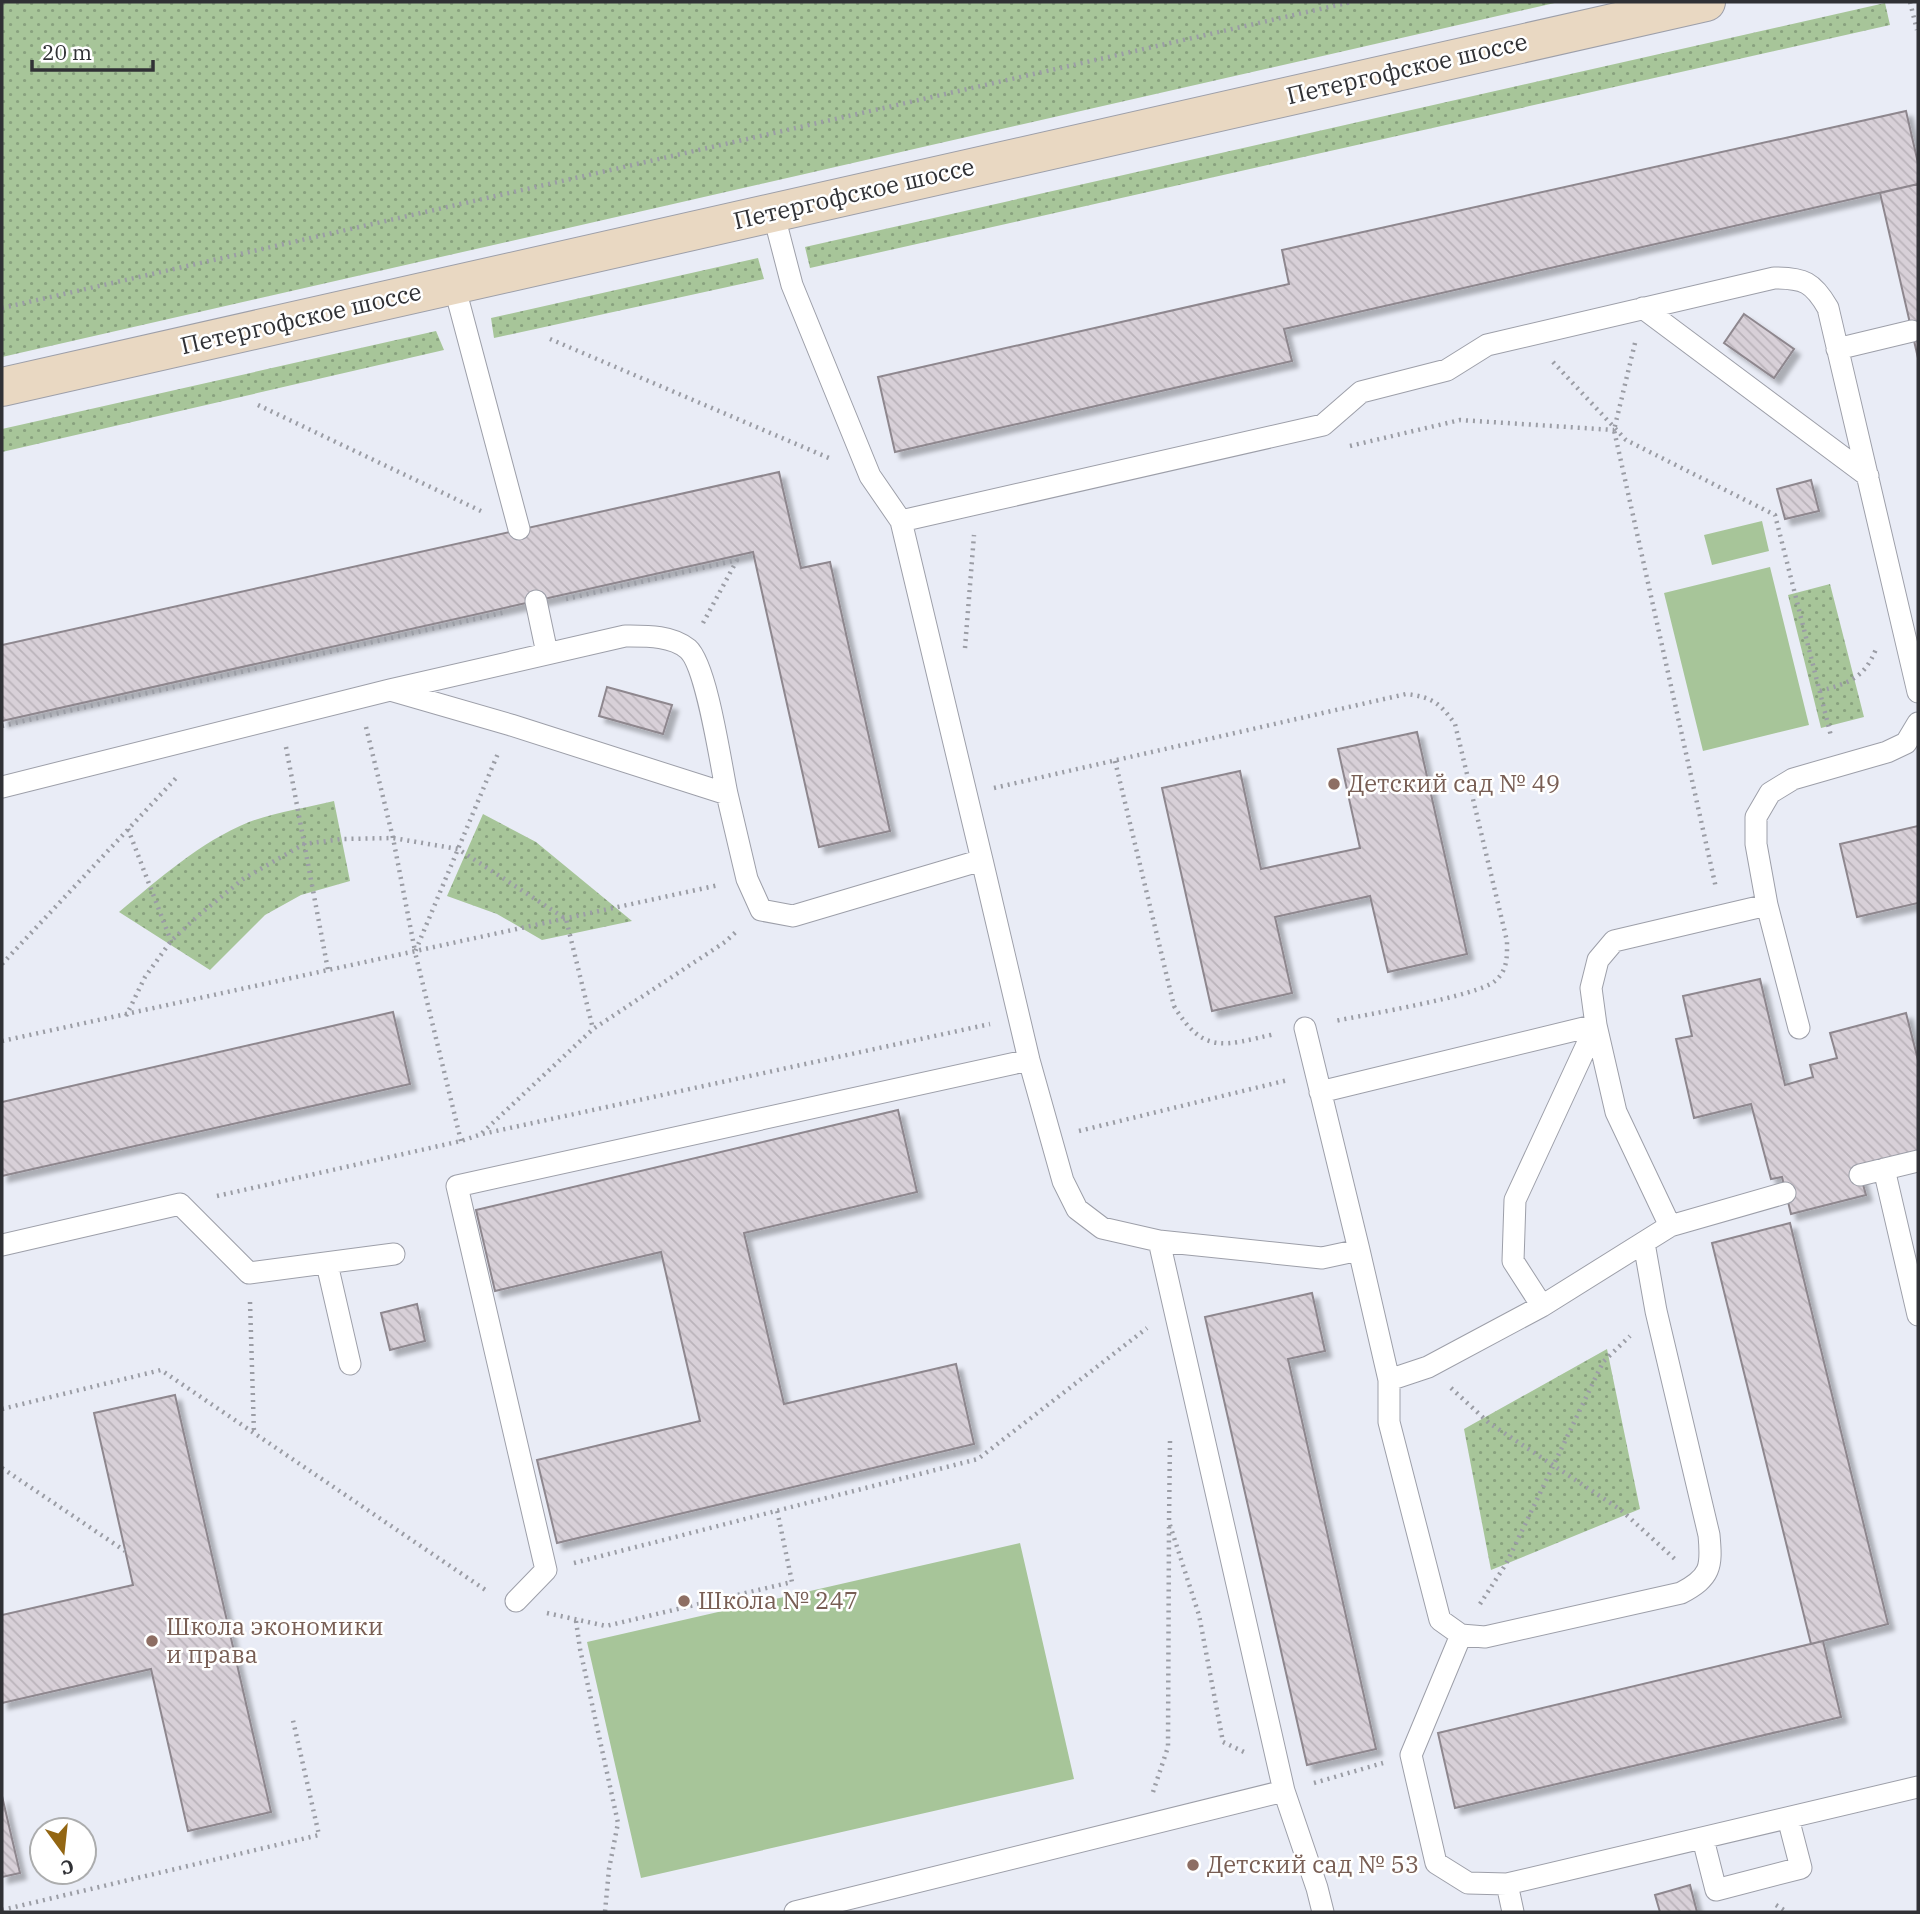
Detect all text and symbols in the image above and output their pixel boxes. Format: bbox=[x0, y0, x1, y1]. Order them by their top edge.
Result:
street label: Петергофское шоссе bbox=[1283, 25, 1530, 111]
scale bar bbox=[32, 28, 152, 72]
text: 20 m bbox=[42, 38, 92, 66]
street label: Петергофское шоссе bbox=[730, 150, 977, 236]
street label: Петергофское шоссе bbox=[177, 275, 424, 361]
place label: Детский сад № 49 bbox=[1348, 767, 1560, 799]
marker: Детский сад № 49 bbox=[1326, 776, 1342, 792]
place label: Школа № 247 bbox=[698, 1584, 858, 1616]
marker: Школа № 247 bbox=[676, 1593, 692, 1609]
place label: Школа экономики и права bbox=[166, 1610, 384, 1670]
marker: Школа экономики и права bbox=[144, 1633, 160, 1649]
north arrow bbox=[28, 1816, 98, 1886]
place label: Детский сад № 53 bbox=[1207, 1848, 1419, 1880]
text: С bbox=[58, 1854, 77, 1881]
marker: Детский сад № 53 bbox=[1185, 1857, 1201, 1873]

